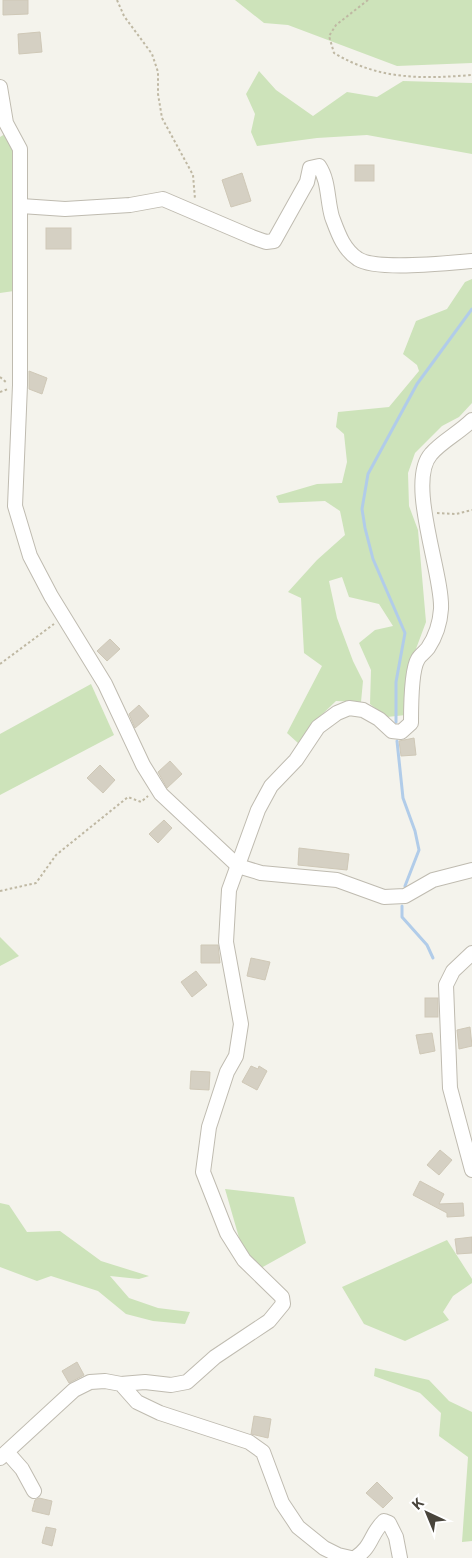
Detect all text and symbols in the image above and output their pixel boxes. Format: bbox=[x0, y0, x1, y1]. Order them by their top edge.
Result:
north arrow bbox=[402, 1488, 452, 1538]
text: K bbox=[409, 1494, 427, 1513]

